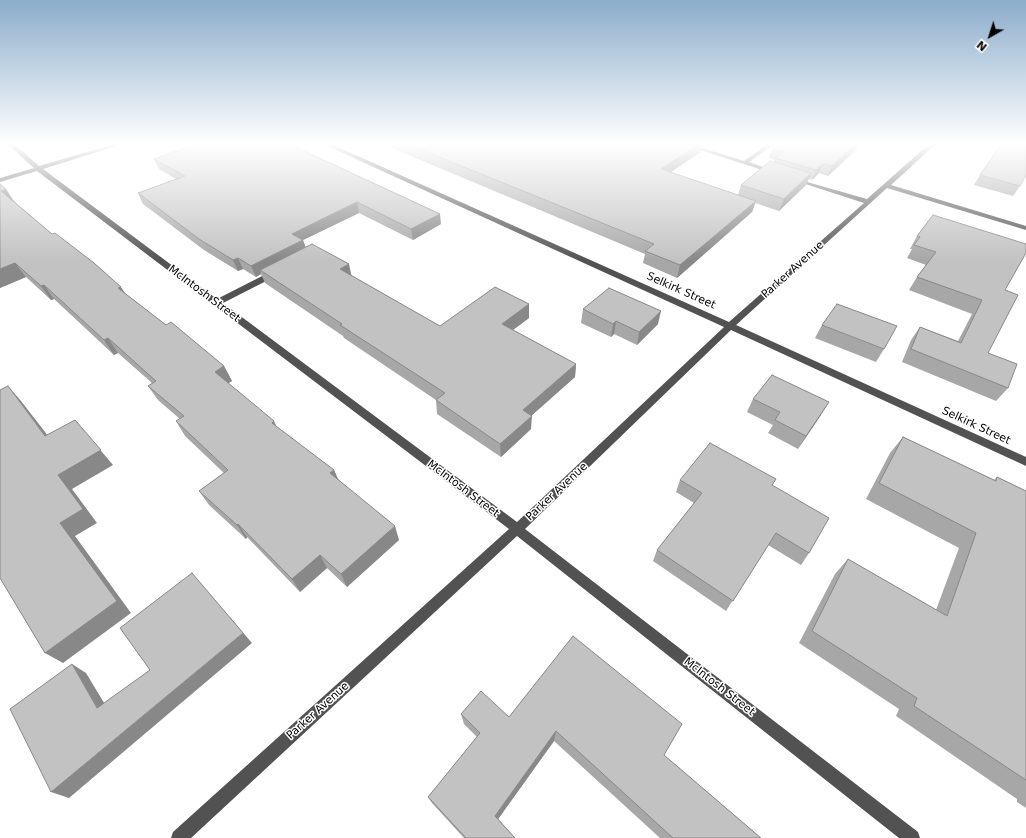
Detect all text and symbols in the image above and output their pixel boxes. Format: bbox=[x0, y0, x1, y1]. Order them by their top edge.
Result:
north arrow bbox=[970, 16, 1010, 56]
text: N bbox=[974, 38, 990, 54]
street label: Parker Avenue bbox=[759, 239, 827, 301]
street label: McIntosh Street bbox=[166, 263, 242, 325]
street label: Selkirk Street bbox=[644, 270, 718, 312]
street label: Selkirk Street bbox=[940, 404, 1012, 448]
street label: McIntosh Street bbox=[425, 458, 501, 520]
street label: Parker Avenue bbox=[524, 460, 590, 524]
street label: McIntosh Street bbox=[681, 655, 757, 719]
street label: Parker Avenue bbox=[284, 680, 352, 742]

